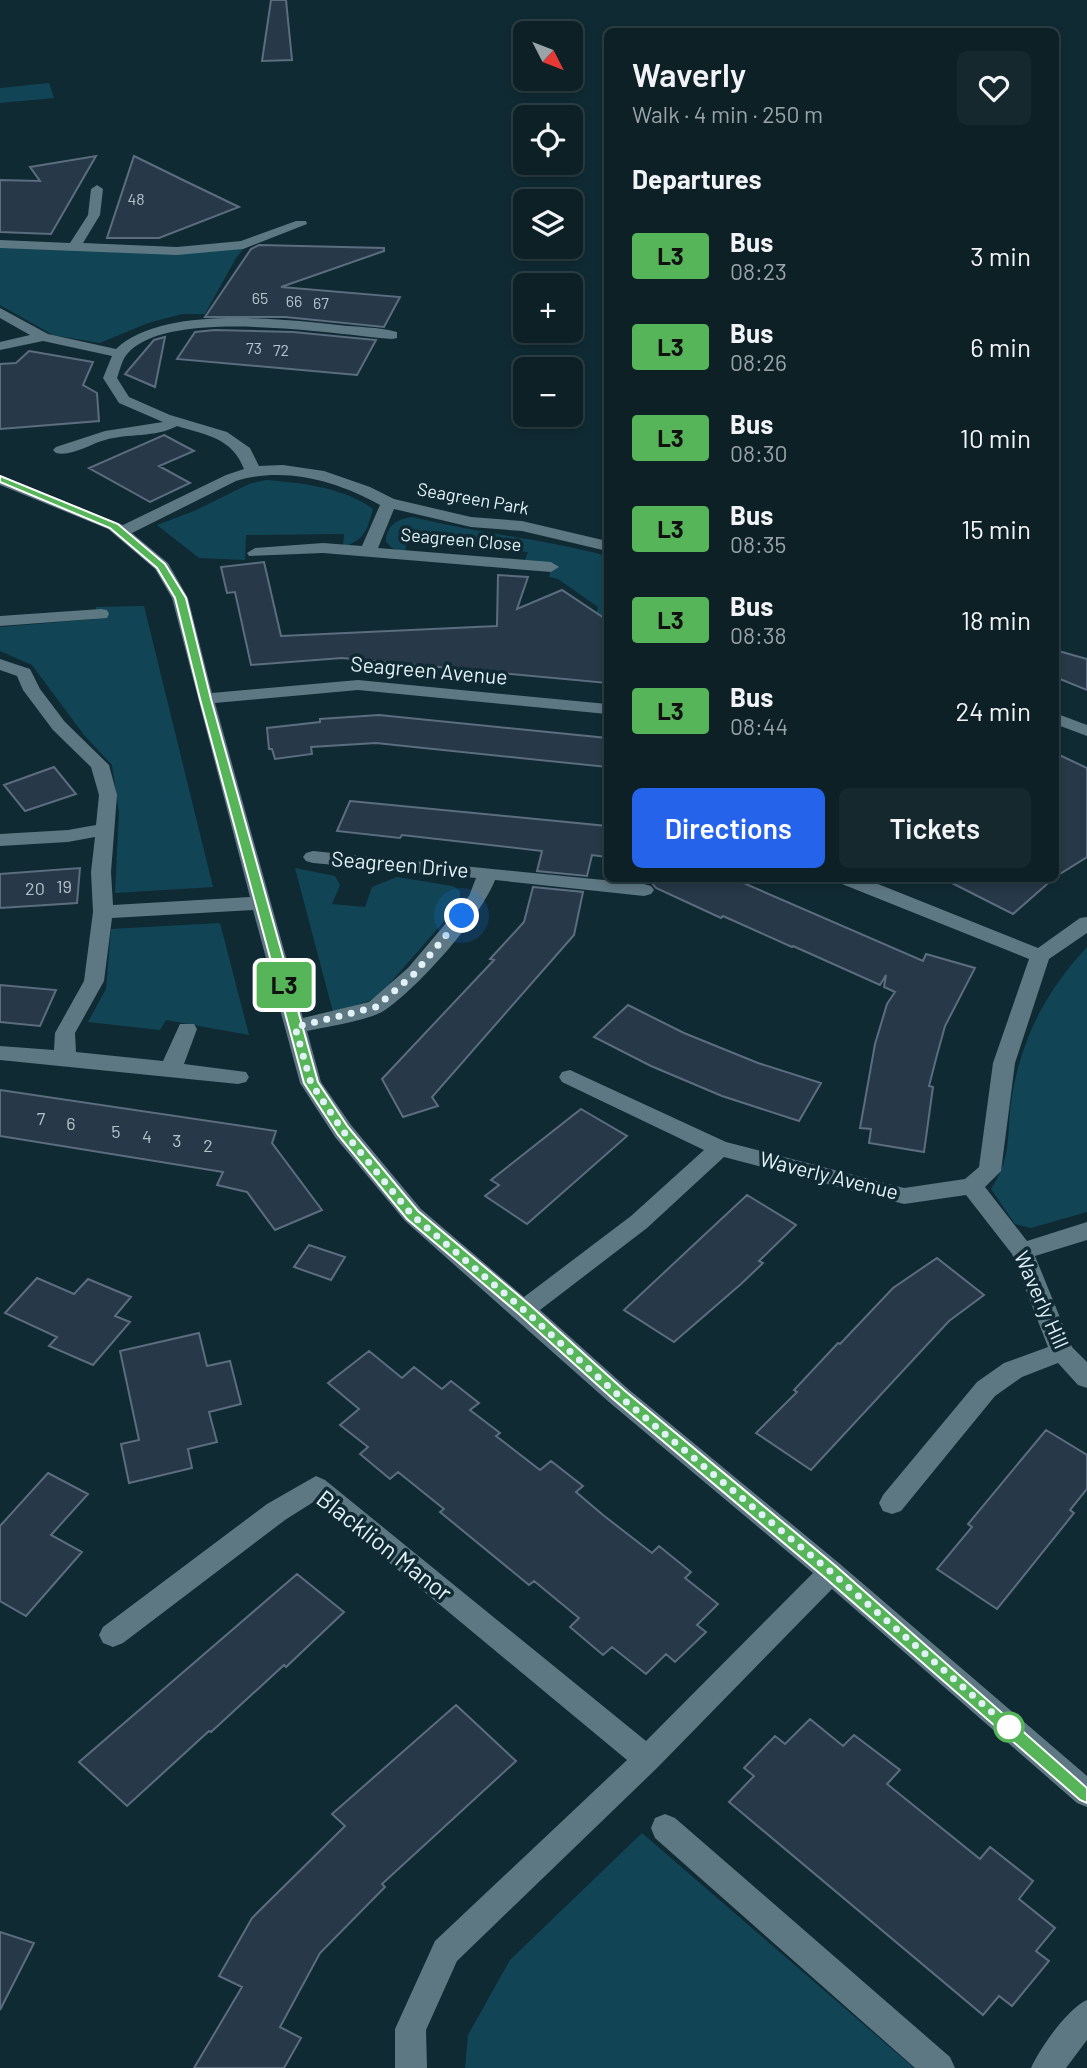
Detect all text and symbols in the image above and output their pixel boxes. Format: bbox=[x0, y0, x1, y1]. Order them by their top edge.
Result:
north arrow bbox=[513, 21, 583, 91]
map controls bbox=[513, 21, 583, 427]
button: heart bbox=[957, 51, 1031, 125]
text: Waverly bbox=[632, 54, 746, 94]
text: Walk · 4 min · 250 m bbox=[632, 100, 823, 128]
button: locate bbox=[513, 105, 583, 175]
text: Departures bbox=[632, 163, 762, 194]
house number: 48 bbox=[127, 189, 145, 208]
button: layers bbox=[513, 189, 583, 259]
text: Bus bbox=[730, 226, 773, 257]
text: 3 min bbox=[970, 240, 1031, 271]
text: L3 bbox=[657, 241, 684, 270]
text: 08:23 bbox=[730, 257, 787, 285]
button: + bbox=[513, 273, 583, 343]
house number: 65 bbox=[252, 288, 268, 307]
house number: 66 bbox=[286, 291, 302, 310]
house number: 67 bbox=[313, 293, 329, 312]
text: Bus bbox=[730, 317, 773, 348]
text: 6 min bbox=[970, 331, 1031, 362]
text: L3 bbox=[657, 332, 684, 361]
house number: 73 bbox=[246, 338, 262, 357]
house number: 72 bbox=[273, 340, 289, 359]
text: 08:26 bbox=[730, 348, 787, 376]
button: − bbox=[513, 357, 583, 427]
text: Bus bbox=[730, 408, 773, 439]
text: 10 min bbox=[960, 422, 1031, 453]
text: L3 bbox=[657, 423, 684, 452]
text: 08:30 bbox=[730, 439, 788, 467]
street label: Seagreen Park bbox=[416, 477, 531, 519]
text: Bus bbox=[730, 499, 773, 530]
text: 15 min bbox=[961, 513, 1031, 544]
text: L3 bbox=[657, 514, 684, 543]
street label: Seagreen Close bbox=[400, 523, 522, 555]
text: 08:35 bbox=[730, 530, 786, 558]
text: Bus bbox=[730, 590, 773, 621]
text: 18 min bbox=[961, 604, 1031, 635]
text: L3 bbox=[657, 605, 684, 634]
text: 08:38 bbox=[730, 621, 787, 649]
street label: Seagreen Avenue bbox=[350, 650, 509, 689]
text: Bus bbox=[730, 681, 773, 712]
text: 24 min bbox=[955, 695, 1031, 726]
text: L3 bbox=[657, 696, 684, 725]
text: 08:44 bbox=[730, 712, 788, 740]
button: Directions bbox=[632, 788, 825, 868]
button: Tickets bbox=[839, 788, 1031, 868]
street label: Seagreen Drive bbox=[331, 845, 470, 882]
house number: 19 bbox=[56, 875, 72, 897]
house number: 20 bbox=[25, 877, 45, 899]
your location bbox=[444, 898, 479, 933]
line badge: L3 bbox=[252, 962, 316, 1008]
text: L3 bbox=[271, 970, 297, 999]
house number: 7 bbox=[37, 1107, 46, 1129]
house number: 6 bbox=[66, 1112, 76, 1134]
house number: 5 bbox=[111, 1120, 121, 1142]
house number: 4 bbox=[142, 1125, 152, 1147]
house number: 3 bbox=[172, 1129, 182, 1151]
house number: 2 bbox=[203, 1134, 213, 1156]
street label: Waverly Avenue bbox=[757, 1145, 901, 1204]
street label: Waverly Hill bbox=[1010, 1247, 1075, 1352]
street label: Blacklion Manor bbox=[311, 1483, 459, 1607]
unlabelled marker bbox=[994, 1712, 1024, 1742]

